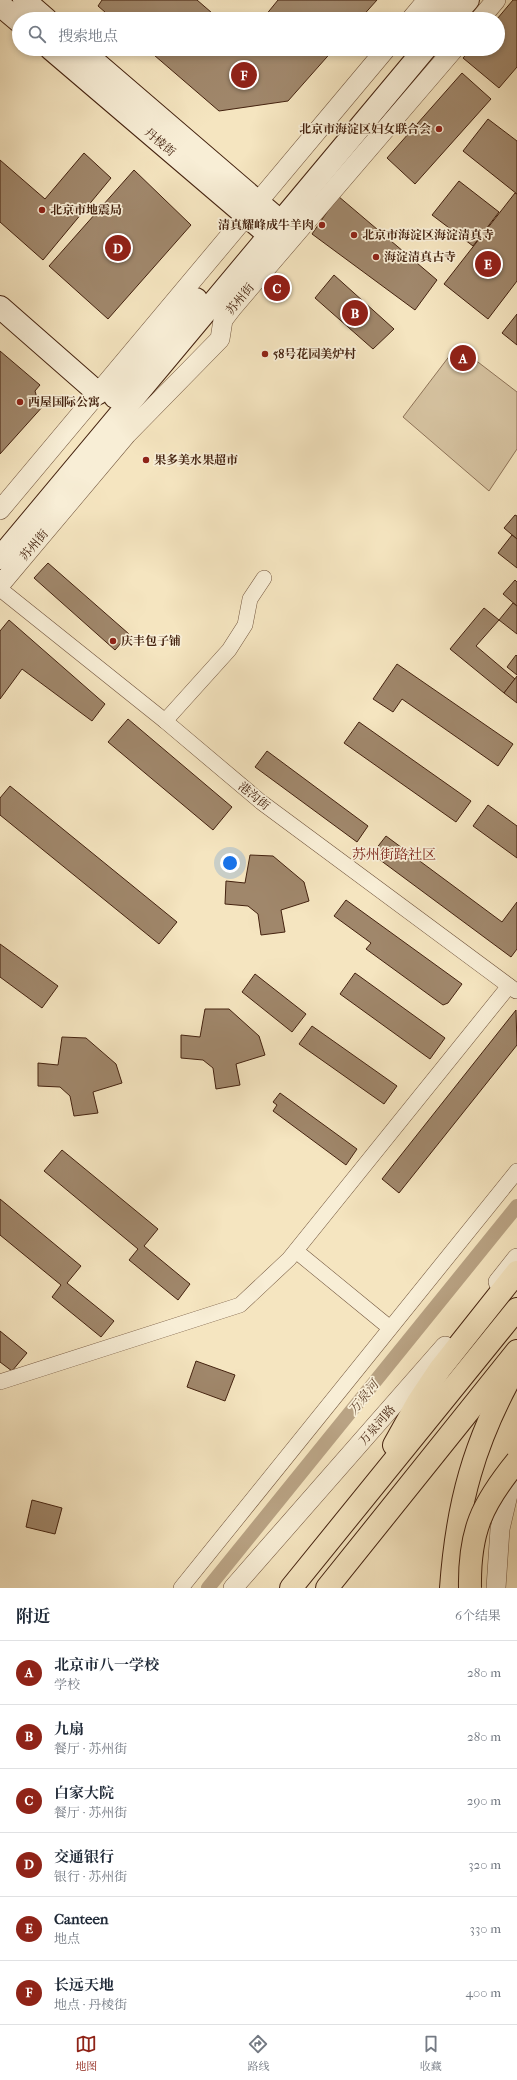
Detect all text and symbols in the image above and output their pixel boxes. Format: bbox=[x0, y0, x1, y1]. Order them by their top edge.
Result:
search box bbox=[12, 12, 505, 56]
icon: search bbox=[26, 23, 48, 45]
text: 搜索地点 bbox=[58, 27, 118, 45]
pin: F bbox=[231, 60, 257, 90]
place label: 北京市海淀区妇女联合会 bbox=[299, 122, 431, 136]
marker: 北京市海淀区妇女联合会 bbox=[434, 124, 444, 134]
street label: 丹棱街 bbox=[142, 125, 179, 160]
place label: 北京市地震局 bbox=[50, 203, 122, 217]
marker: 北京市地震局 bbox=[37, 205, 47, 215]
place label: 清真耀峰成牛羊肉 bbox=[218, 218, 314, 232]
marker: 清真耀峰成牛羊肉 bbox=[317, 220, 327, 230]
place label: 北京市海淀区海淀清真寺 bbox=[362, 228, 494, 242]
marker: 北京市海淀区海淀清真寺 bbox=[349, 230, 359, 240]
pin: D bbox=[105, 233, 131, 263]
pin: E bbox=[475, 249, 501, 279]
place label: 海淀清真古寺 bbox=[384, 250, 456, 264]
marker: 海淀清真古寺 bbox=[371, 252, 381, 262]
pin: C bbox=[264, 273, 290, 303]
street label: 苏州街 bbox=[223, 280, 257, 317]
pin: B bbox=[342, 298, 368, 328]
pin: A bbox=[450, 343, 476, 373]
place label: 58号花园美炉村 bbox=[273, 347, 356, 361]
marker: 58号花园美炉村 bbox=[260, 349, 270, 359]
place label: 西屋国际公寓 bbox=[28, 395, 100, 409]
marker: 西屋国际公寓 bbox=[15, 397, 25, 407]
place label: 果多美水果超市 bbox=[154, 453, 238, 467]
marker: 果多美水果超市 bbox=[141, 455, 151, 465]
street label: 苏州街 bbox=[17, 526, 52, 563]
place label: 庆丰包子铺 bbox=[121, 634, 181, 648]
marker: 庆丰包子铺 bbox=[108, 636, 118, 646]
street label: 港沟街 bbox=[236, 779, 273, 813]
district label: 苏州街路社区 bbox=[352, 846, 436, 863]
your location bbox=[220, 853, 240, 873]
water label: 万泉河 bbox=[345, 1376, 383, 1417]
street label: 万泉河路 bbox=[356, 1402, 398, 1448]
text: 附近 bbox=[16, 1606, 50, 1626]
text: 6个结果 bbox=[455, 1608, 501, 1623]
text: 北京市八一学校 bbox=[54, 1656, 159, 1674]
text: A bbox=[25, 1665, 33, 1680]
text: 280 m bbox=[467, 1665, 501, 1680]
text: 学校 bbox=[54, 1677, 80, 1692]
text: 九扇 bbox=[54, 1720, 84, 1738]
text: B bbox=[25, 1729, 33, 1744]
text: 280 m bbox=[467, 1729, 501, 1744]
text: 餐厅 · 苏州街 bbox=[54, 1741, 127, 1756]
text: 白家大院 bbox=[54, 1784, 114, 1802]
text: C bbox=[25, 1793, 33, 1808]
text: 290 m bbox=[467, 1793, 501, 1808]
text: 餐厅 · 苏州街 bbox=[54, 1805, 127, 1820]
text: 交通银行 bbox=[54, 1848, 114, 1866]
text: D bbox=[24, 1857, 34, 1872]
text: 320 m bbox=[468, 1857, 501, 1872]
text: 银行 · 苏州街 bbox=[54, 1869, 127, 1884]
text: Canteen bbox=[54, 1910, 109, 1928]
text: E bbox=[25, 1921, 33, 1936]
text: 330 m bbox=[470, 1921, 501, 1936]
text: 地点 bbox=[54, 1931, 80, 1946]
text: 长远天地 bbox=[54, 1976, 114, 1994]
text: F bbox=[26, 1985, 32, 2000]
text: 400 m bbox=[465, 1985, 501, 2000]
text: 地点 · 丹棱街 bbox=[54, 1997, 127, 2012]
tab: 地图 bbox=[75, 2033, 97, 2073]
tab: 路线 bbox=[247, 2033, 269, 2073]
tab: 收藏 bbox=[420, 2033, 442, 2073]

